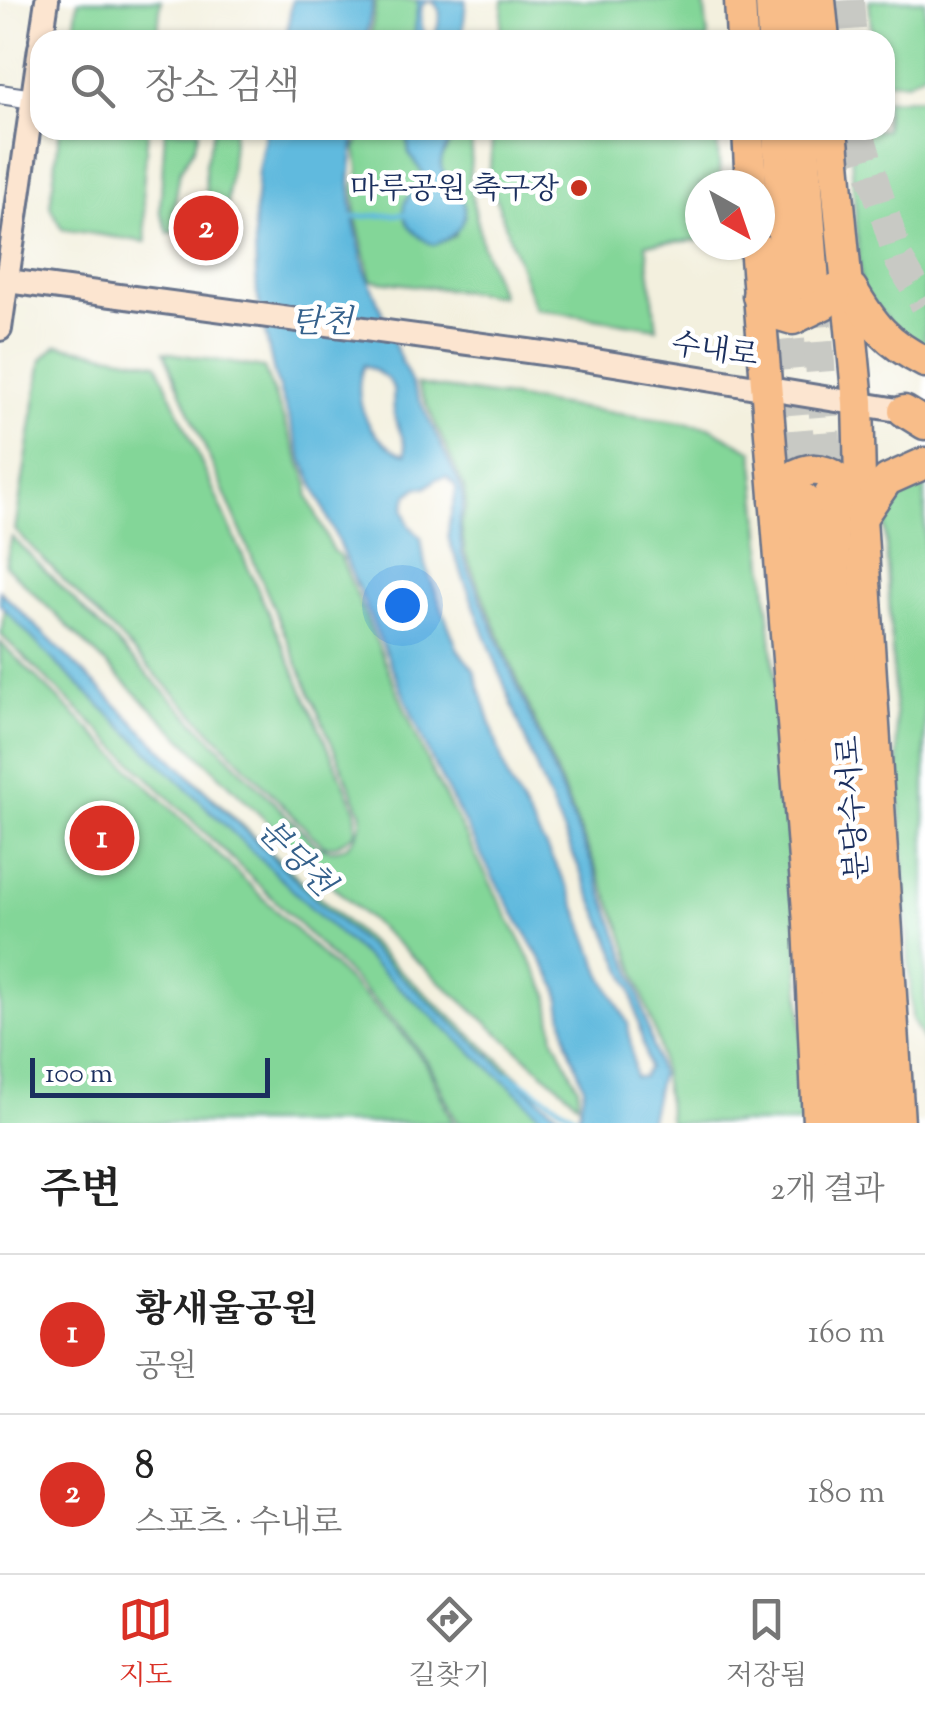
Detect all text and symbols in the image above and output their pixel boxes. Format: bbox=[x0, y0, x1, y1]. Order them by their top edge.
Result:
search box bbox=[30, 30, 895, 140]
icon: search bbox=[65, 58, 120, 113]
text: 장소 검색 bbox=[145, 62, 300, 116]
place label: 마루공원 축구장 bbox=[350, 169, 559, 212]
north arrow bbox=[685, 170, 775, 260]
marker: 마루공원 축구장 bbox=[568, 177, 590, 199]
pin: 2 bbox=[174, 190, 238, 266]
water label: 탄천 bbox=[291, 301, 355, 347]
street label: 수내로 bbox=[669, 324, 761, 379]
your location bbox=[377, 580, 428, 631]
street label: 분당수서로 bbox=[828, 734, 881, 882]
pin: 1 bbox=[70, 800, 134, 876]
water label: 분당천 bbox=[246, 810, 345, 910]
scale bar bbox=[30, 1053, 270, 1098]
text: 100 m bbox=[45, 1055, 113, 1095]
text: 주변 bbox=[40, 1162, 121, 1222]
text: 2개 결과 bbox=[770, 1168, 885, 1214]
text: 황새울공원 bbox=[135, 1285, 319, 1339]
text: 1 bbox=[67, 1311, 78, 1357]
text: 160 m bbox=[808, 1311, 885, 1357]
text: 공원 bbox=[135, 1345, 197, 1391]
text: 8 bbox=[135, 1441, 154, 1495]
text: 2 bbox=[65, 1471, 80, 1517]
text: 180 m bbox=[808, 1471, 885, 1517]
text: 스포츠 · 수내로 bbox=[135, 1501, 342, 1547]
tab: 지도 bbox=[118, 1592, 173, 1697]
tab: 길찾기 bbox=[409, 1592, 490, 1697]
tab: 저장됨 bbox=[726, 1592, 807, 1697]

